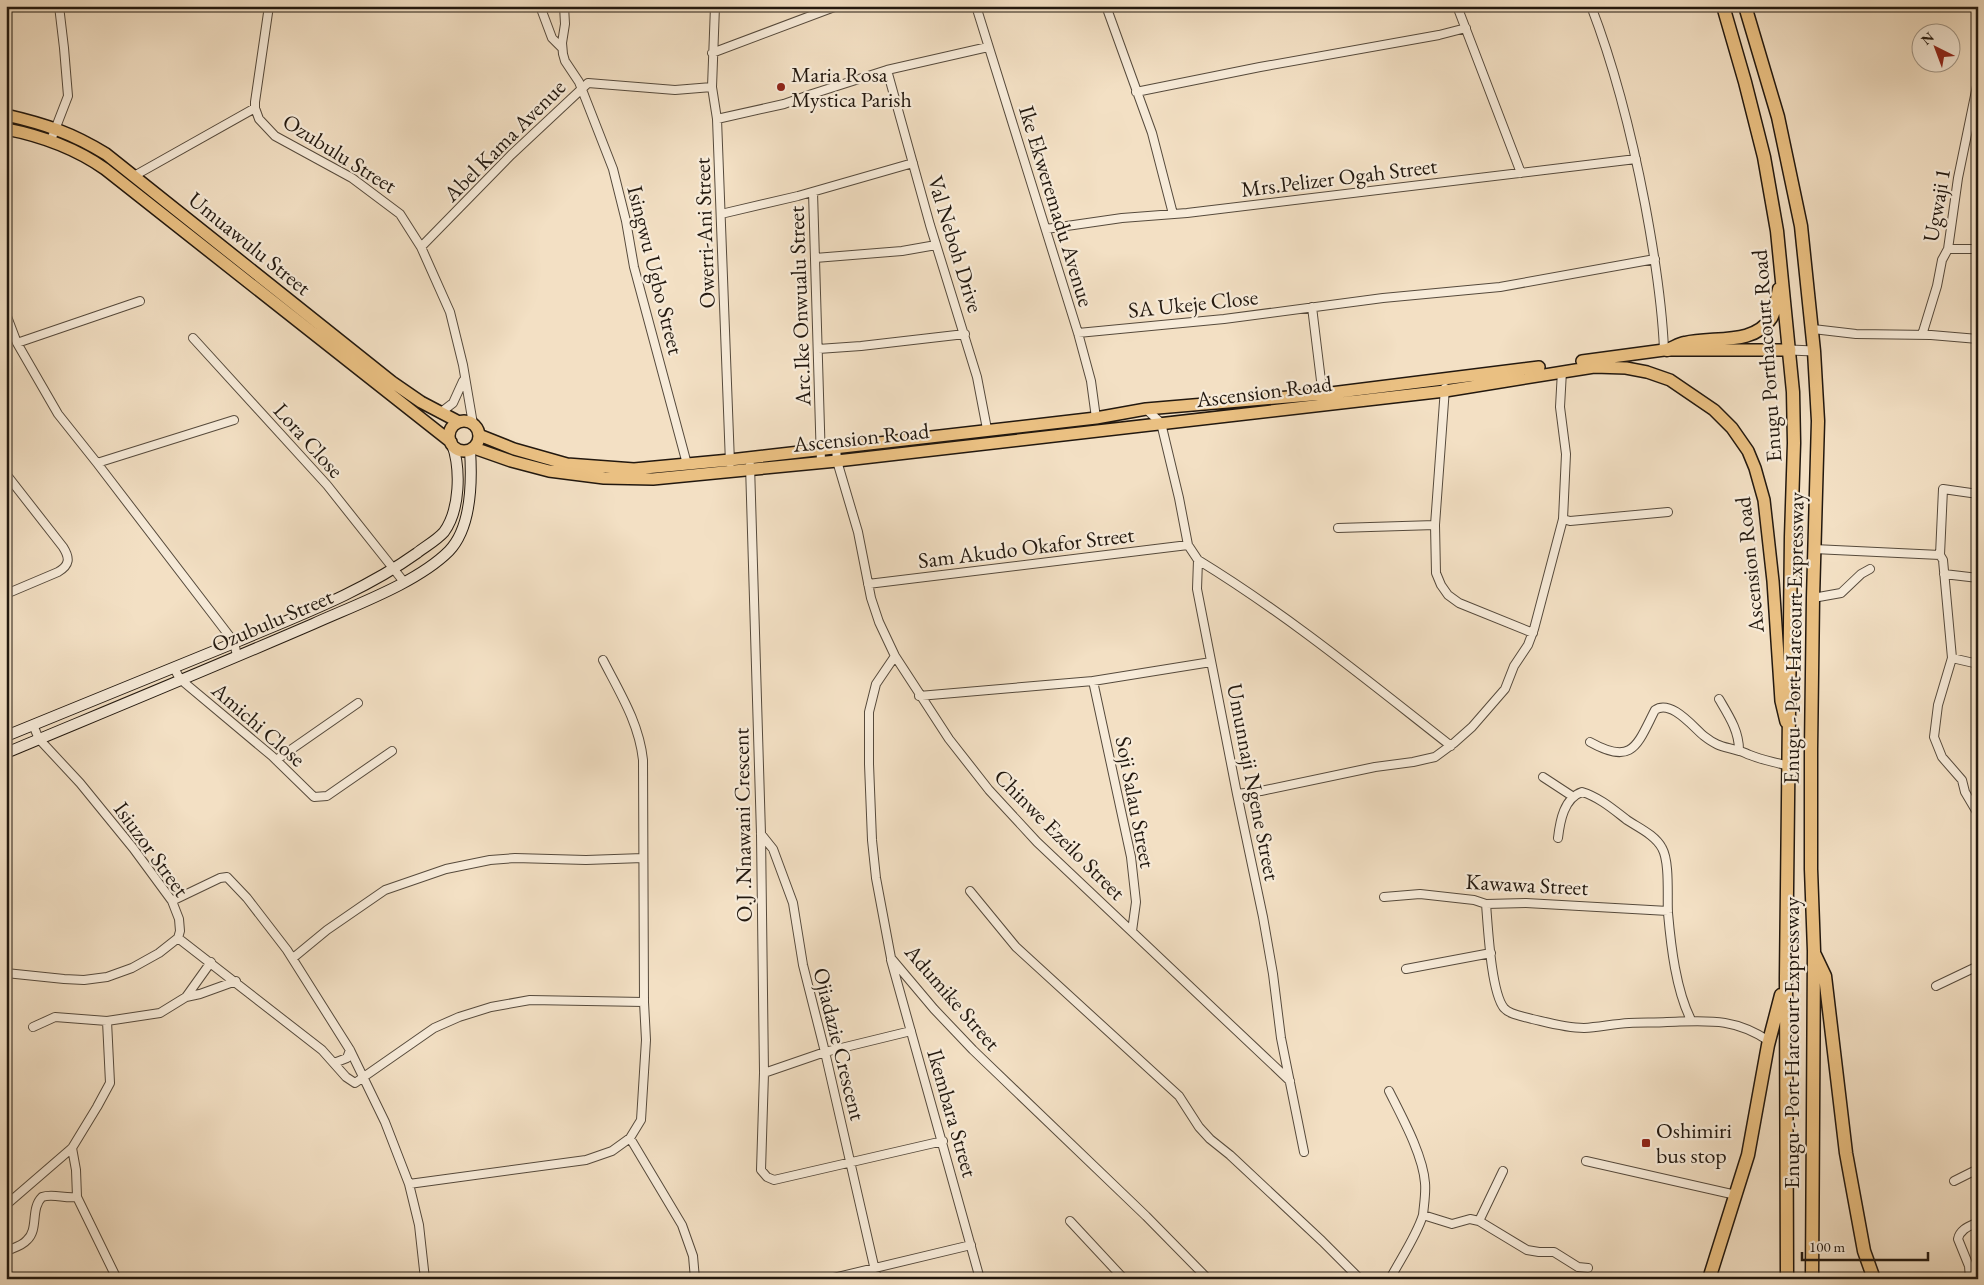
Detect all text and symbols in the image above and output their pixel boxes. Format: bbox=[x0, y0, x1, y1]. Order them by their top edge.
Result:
north arrow bbox=[1912, 22, 1962, 72]
text: N bbox=[1917, 27, 1938, 49]
place label: Maria Rosa Mystica Parish bbox=[791, 60, 912, 114]
street label: Abel Kama Avenue bbox=[436, 73, 572, 209]
marker: Maria Rosa Mystica Parish bbox=[775, 81, 787, 93]
street label: Ike Ekweremadu Avenue bbox=[1012, 102, 1101, 311]
street label: Ozubulu Street bbox=[277, 107, 402, 200]
street label: Mrs.Pelizer Ogah Street bbox=[1239, 151, 1439, 204]
street label: Owerri-Ani Street bbox=[687, 157, 722, 309]
street label: Ugwaji 1 bbox=[1916, 166, 1957, 244]
street label: Val Neboh Drive bbox=[921, 172, 990, 317]
street label: Isingwu Ugbo Street bbox=[621, 183, 691, 358]
street label: Umuawulu Street bbox=[182, 185, 317, 302]
street label: Arc.Ike Onwualu Street bbox=[782, 205, 818, 408]
street label: Enugu Porthacourt Road bbox=[1745, 248, 1788, 463]
street label: SA Ukeje Close bbox=[1127, 282, 1260, 325]
street label: Ascension Road bbox=[1194, 369, 1334, 414]
street label: Lora Close bbox=[267, 397, 350, 484]
street label: Ascension Road bbox=[791, 416, 931, 459]
street label: Enugu - Port Harcourt Expressway bbox=[1776, 491, 1811, 784]
street label: Ascension Road bbox=[1728, 495, 1771, 635]
street label: Sam Akudo Okafor Street bbox=[916, 520, 1136, 575]
street label: Ozubulu Street bbox=[207, 582, 337, 659]
street label: Amichi Close bbox=[205, 675, 312, 773]
street label: Umunnaji Ngene Street bbox=[1220, 681, 1287, 883]
street label: O.J .Nnawani Crescent bbox=[726, 727, 759, 923]
street label: Soji Salau Street bbox=[1109, 734, 1162, 870]
street label: Chinwe Ezeilo Street bbox=[988, 762, 1132, 906]
street label: Isiuzor Street bbox=[107, 796, 196, 903]
street label: Kawawa Street bbox=[1465, 867, 1589, 902]
street label: Enugu - Port Harcourt Expressway bbox=[1777, 897, 1806, 1189]
street label: Adumike Street bbox=[898, 937, 1007, 1057]
street label: Ojiadazie Crescent bbox=[807, 965, 873, 1124]
street label: Ikembara Street bbox=[920, 1046, 985, 1181]
place label: Oshimiri bus stop bbox=[1656, 1116, 1732, 1170]
marker: Oshimiri bus stop bbox=[1640, 1137, 1652, 1149]
scale bar bbox=[1802, 1230, 1928, 1262]
text: 100 m bbox=[1809, 1237, 1846, 1256]

